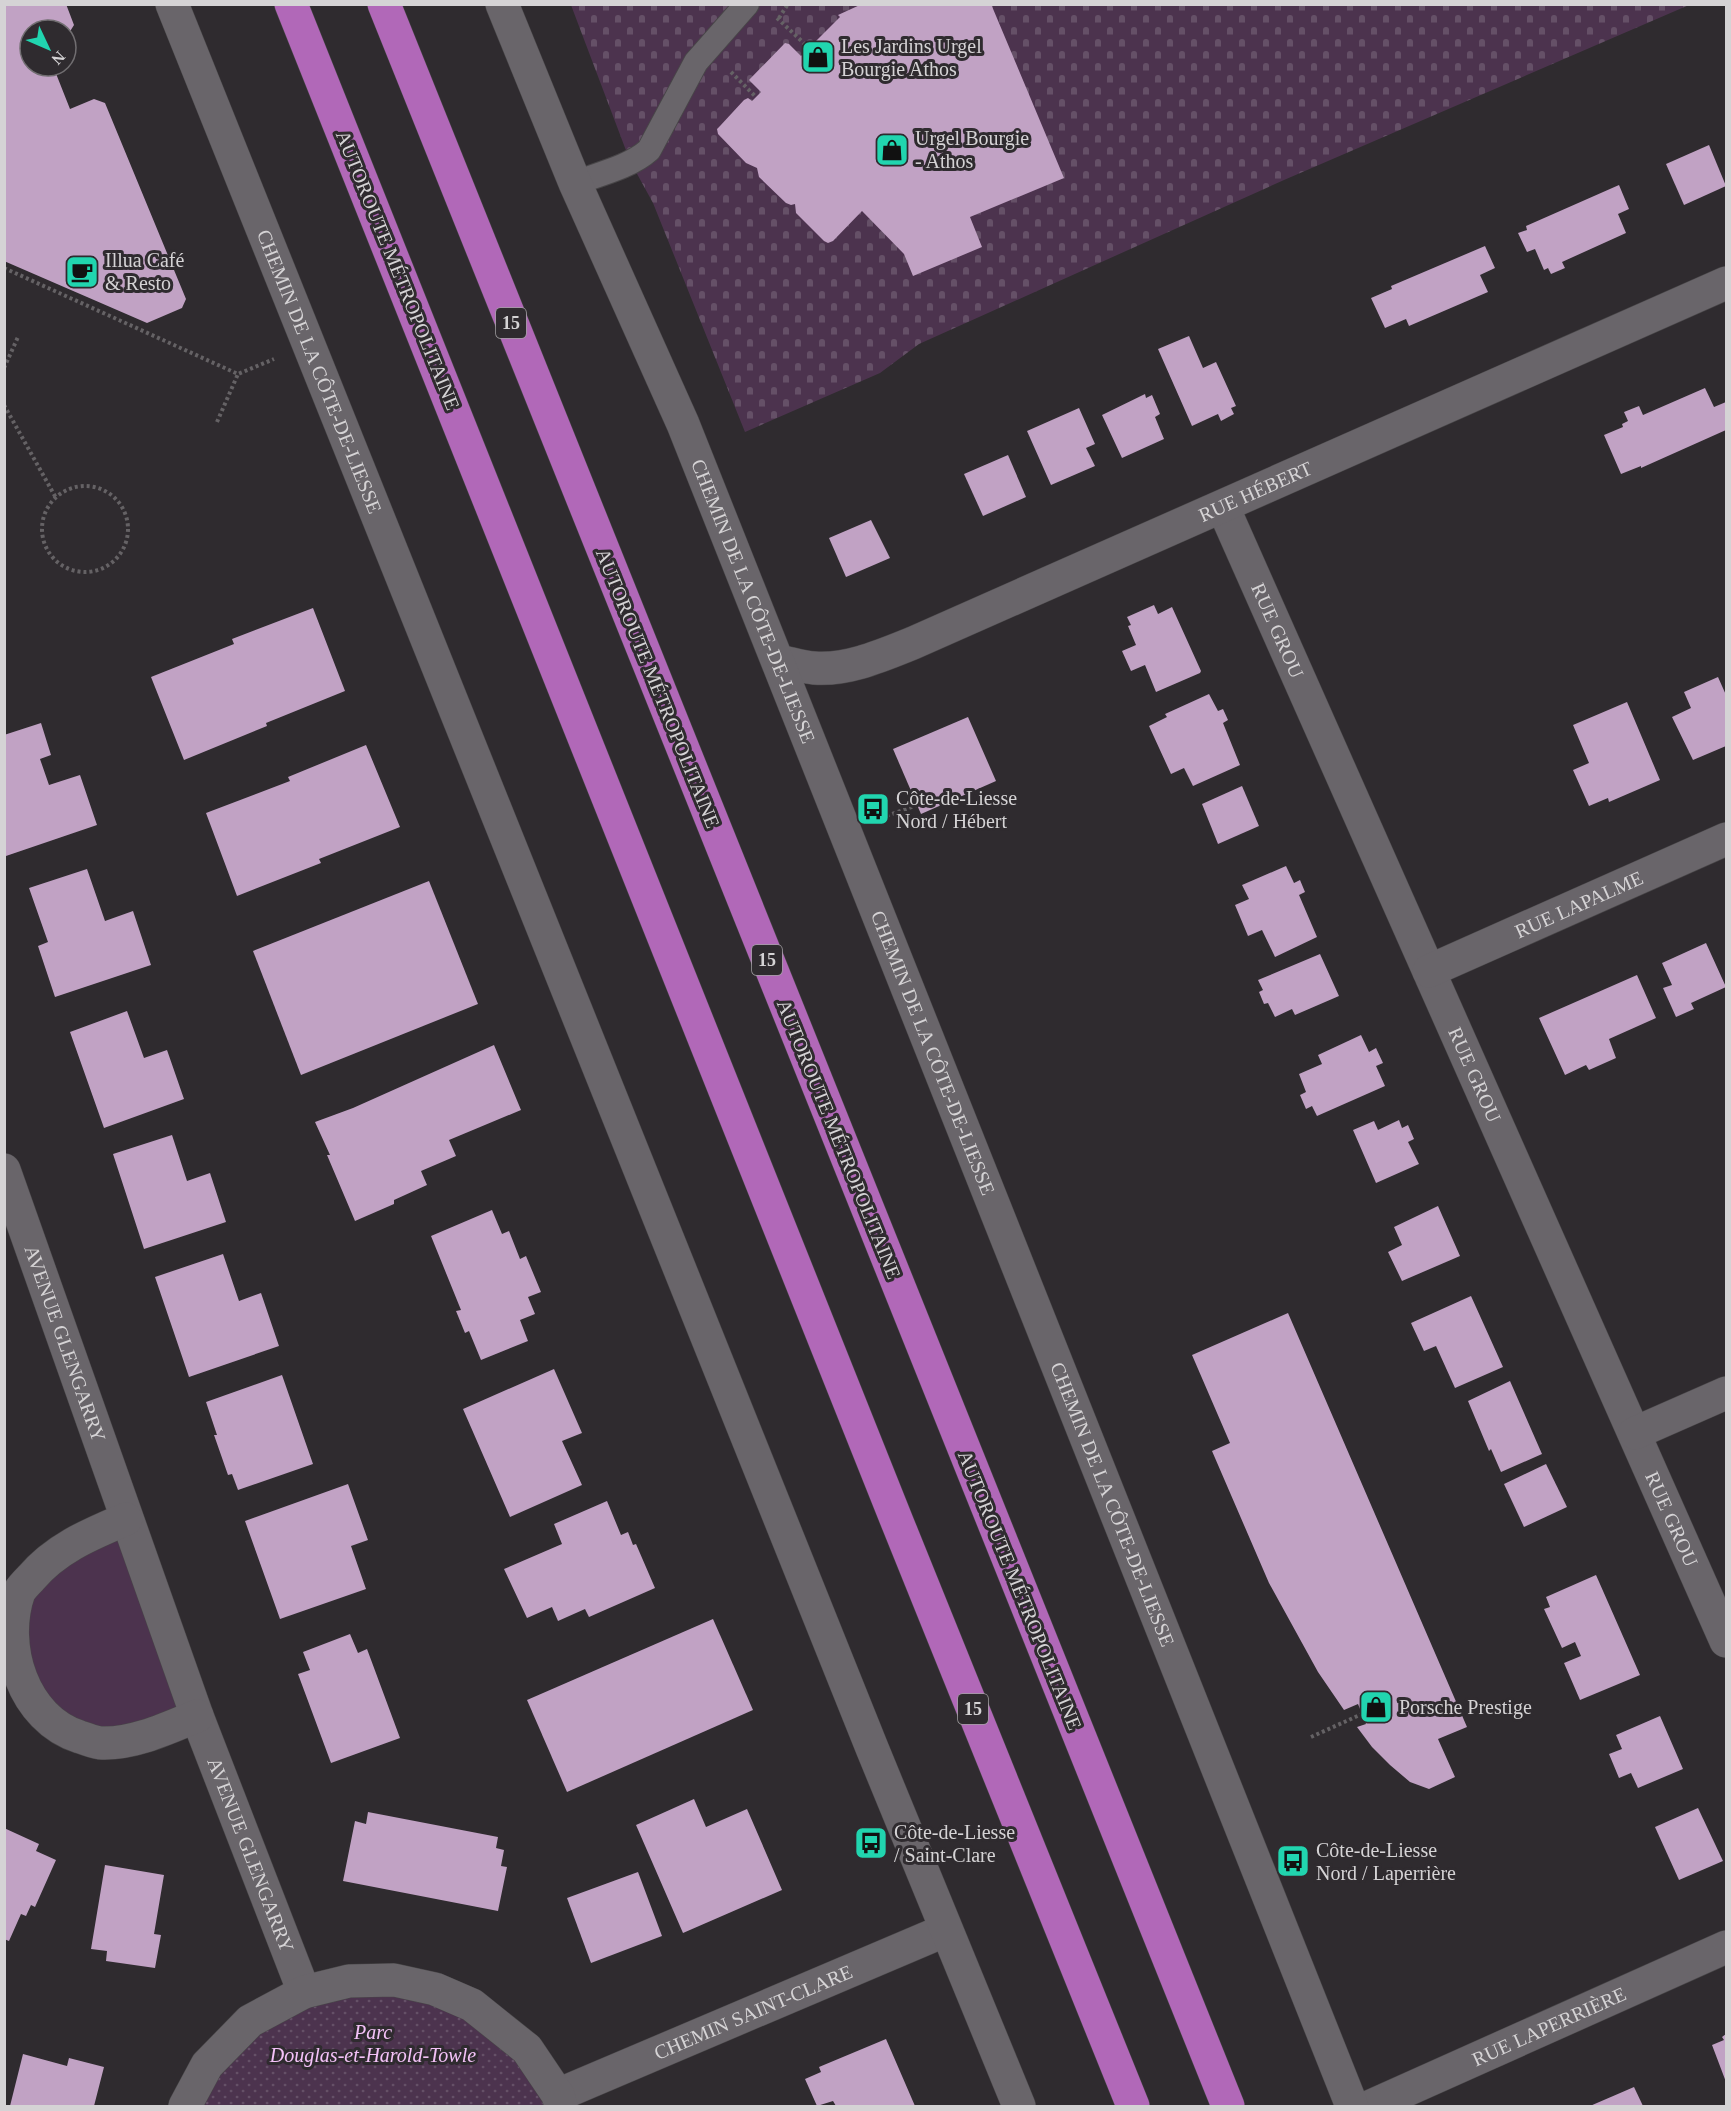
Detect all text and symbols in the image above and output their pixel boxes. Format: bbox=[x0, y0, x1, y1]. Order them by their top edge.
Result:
north arrow bbox=[18, 18, 78, 78]
place label: Les Jardins Urgel Bourgie Athos bbox=[841, 35, 982, 81]
shop icon: Les Jardins Urgel Bourgie Athos bbox=[800, 39, 836, 75]
text: N bbox=[48, 48, 69, 68]
street label: AUTOROUTE MÉTROPOLITAINE bbox=[332, 127, 464, 413]
place label: Urgel Bourgie - Athos bbox=[915, 127, 1029, 172]
shop icon: Urgel Bourgie - Athos bbox=[874, 132, 910, 168]
street label: CHEMIN DE LA CÔTE-DE-LIESSE bbox=[253, 226, 386, 517]
place label: Illua Café & Resto bbox=[105, 249, 185, 294]
cafe icon: Illua Café & Resto bbox=[64, 254, 100, 290]
road number: 15 bbox=[496, 308, 526, 338]
street label: CHEMIN DE LA CÔTE-DE-LIESSE bbox=[687, 456, 820, 746]
street label: RUE HÉBERT bbox=[1195, 457, 1315, 526]
street label: AUTOROUTE MÉTROPOLITAINE bbox=[592, 545, 724, 831]
street label: RUE GROU bbox=[1247, 579, 1309, 682]
place label: Côte-de-Liesse Nord / Hébert bbox=[896, 787, 1017, 832]
bus stop icon: Côte-de-Liesse Nord / Hébert bbox=[855, 791, 891, 827]
street label: RUE LAPALME bbox=[1511, 866, 1646, 942]
street label: CHEMIN DE LA CÔTE-DE-LIESSE bbox=[867, 907, 999, 1198]
road number: 15 bbox=[752, 945, 782, 975]
street label: AUTOROUTE MÉTROPOLITAINE bbox=[773, 996, 905, 1282]
street label: RUE GROU bbox=[1444, 1024, 1506, 1126]
street label: AVENUE GLENGARRY bbox=[20, 1242, 110, 1445]
street label: CHEMIN DE LA CÔTE-DE-LIESSE bbox=[1046, 1359, 1179, 1650]
street label: AUTOROUTE MÉTROPOLITAINE bbox=[954, 1447, 1086, 1733]
street label: RUE GROU bbox=[1641, 1468, 1703, 1570]
shop icon: Porsche Prestige bbox=[1358, 1689, 1394, 1725]
road number: 15 bbox=[958, 1694, 988, 1724]
place label: Porsche Prestige bbox=[1399, 1696, 1532, 1719]
street label: AVENUE GLENGARRY bbox=[203, 1754, 298, 1955]
place label: Côte-de-Liesse / Saint-Clare bbox=[894, 1821, 1015, 1866]
bus stop icon: Côte-de-Liesse / Saint-Clare bbox=[853, 1825, 889, 1861]
place label: Côte-de-Liesse Nord / Laperrière bbox=[1316, 1839, 1456, 1885]
bus stop icon: Côte-de-Liesse Nord / Laperrière bbox=[1275, 1843, 1311, 1879]
street label: CHEMIN SAINT-CLARE bbox=[651, 1960, 856, 2064]
street label: RUE LAPERRIÈRE bbox=[1469, 1982, 1629, 2070]
park label: Parc Douglas-et-Harold-Towle bbox=[269, 2021, 476, 2067]

